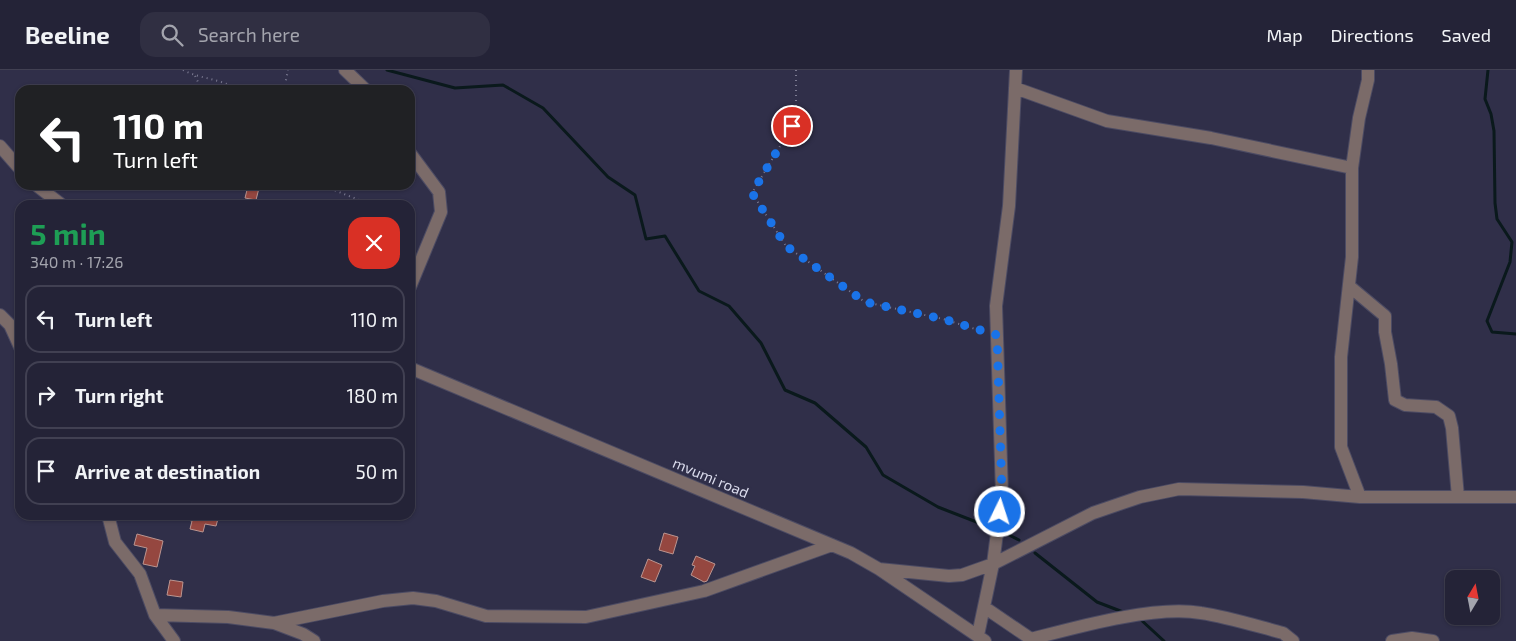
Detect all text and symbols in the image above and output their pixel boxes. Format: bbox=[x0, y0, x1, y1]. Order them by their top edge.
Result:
search box bbox=[140, 12, 490, 57]
text: Beeline bbox=[25, 20, 110, 49]
icon: search bbox=[158, 21, 186, 49]
text: Search here bbox=[198, 23, 300, 46]
text: Map bbox=[1266, 24, 1303, 46]
text: Directions bbox=[1331, 24, 1414, 46]
text: Saved bbox=[1442, 24, 1491, 46]
text: 110 m bbox=[113, 104, 204, 146]
icon: left bbox=[30, 105, 95, 170]
pin bbox=[771, 105, 813, 147]
icon: arrive bbox=[778, 112, 806, 140]
text: Turn left bbox=[113, 146, 198, 172]
text: 5 min bbox=[30, 215, 106, 251]
button: close bbox=[348, 217, 400, 269]
text: 340 m · 17:26 bbox=[30, 252, 123, 271]
icon: left bbox=[32, 305, 60, 333]
text: Turn left bbox=[75, 308, 152, 331]
text: 110 m bbox=[351, 308, 398, 331]
icon: right bbox=[32, 381, 60, 409]
text: Turn right bbox=[75, 384, 163, 407]
text: 180 m bbox=[347, 384, 398, 407]
street label: mvumi road bbox=[670, 453, 752, 501]
icon: arrive bbox=[32, 457, 60, 485]
text: Arrive at destination bbox=[75, 460, 260, 483]
text: 50 m bbox=[355, 460, 398, 483]
position arrow bbox=[973, 485, 1025, 537]
north arrow bbox=[1445, 570, 1500, 625]
map controls bbox=[1445, 570, 1500, 625]

